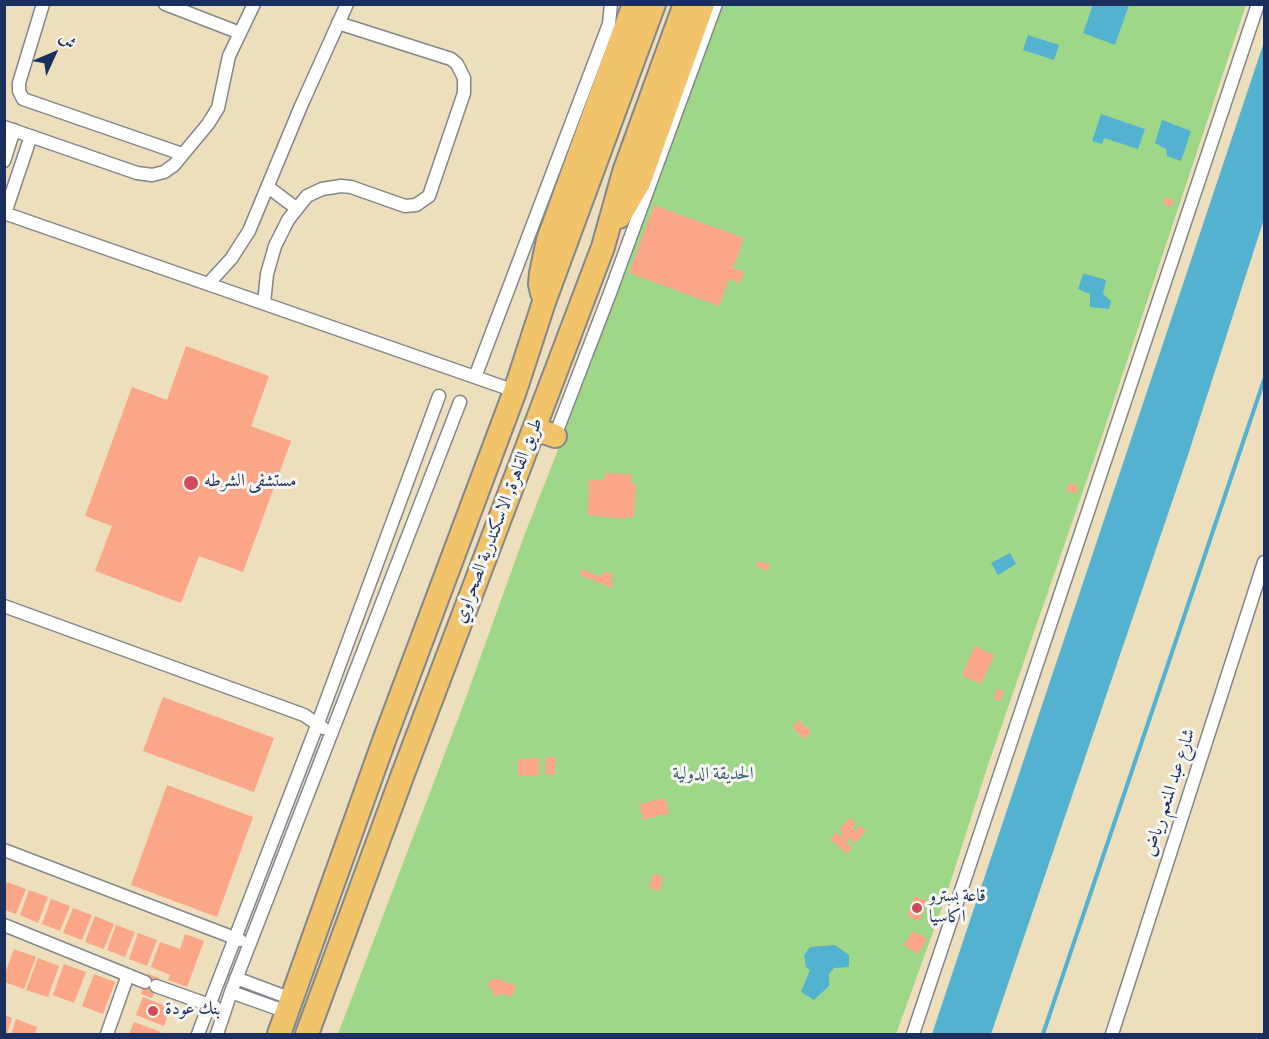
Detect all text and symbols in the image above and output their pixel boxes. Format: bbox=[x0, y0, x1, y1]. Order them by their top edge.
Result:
north arrow bbox=[24, 24, 84, 84]
text: ش bbox=[54, 28, 80, 55]
street label: طريق القاهرة, الاسكندرية الصحراوي bbox=[451, 415, 549, 627]
place label: مستشفى الشرطه bbox=[204, 472, 297, 494]
marker: مستشفى الشرطه bbox=[182, 474, 200, 492]
street label: شارع عبد المنعم رياض bbox=[1140, 726, 1202, 860]
park label: الحديقة الدولية bbox=[672, 765, 754, 787]
place label: قاعة بسترو اكاسيا bbox=[929, 887, 986, 930]
marker: قاعة بسترو اكاسيا bbox=[910, 901, 924, 915]
place label: بنك عودة bbox=[165, 1000, 220, 1022]
marker: بنك عودة bbox=[146, 1004, 160, 1018]

